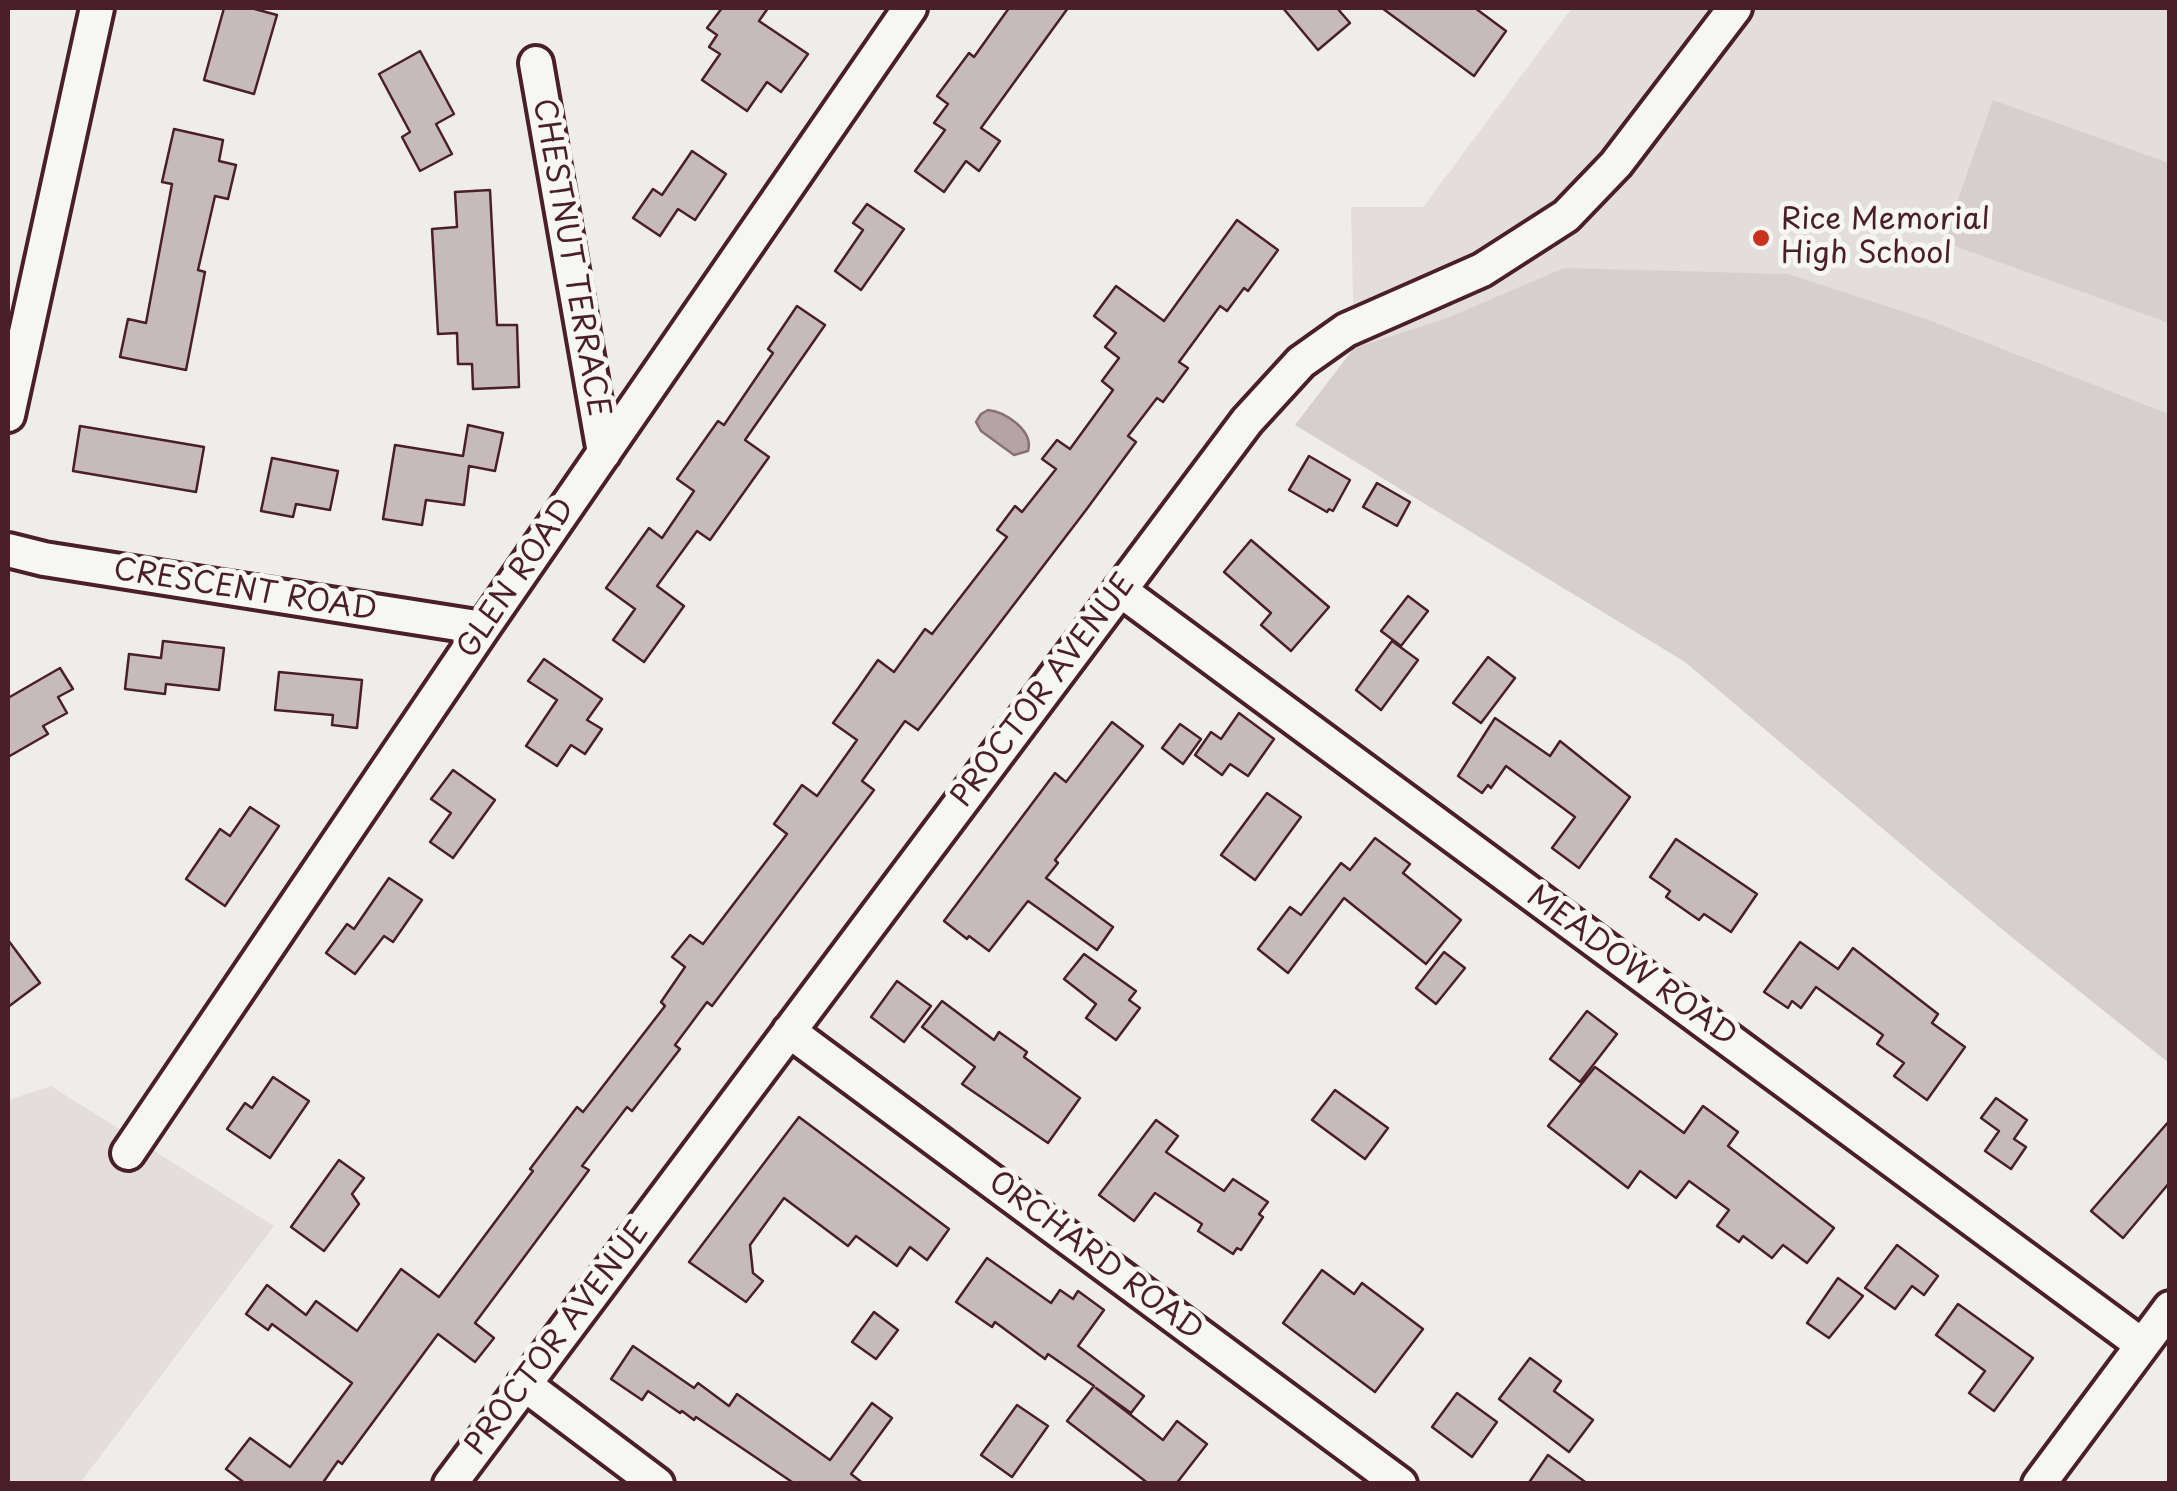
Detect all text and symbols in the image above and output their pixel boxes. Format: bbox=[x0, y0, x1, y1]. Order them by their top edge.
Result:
street label: CHESTNUT TERRACE bbox=[524, 96, 616, 420]
place label: Rice Memorial High School bbox=[1781, 203, 1990, 274]
marker: Rice Memorial High School bbox=[1750, 227, 1772, 249]
street label: GLEN ROAD bbox=[451, 493, 583, 665]
street label: CRESCENT ROAD bbox=[111, 552, 379, 630]
street label: PROCTOR AVENUE bbox=[945, 567, 1143, 815]
street label: MEADOW ROAD bbox=[1519, 879, 1743, 1055]
street label: ORCHARD ROAD bbox=[981, 1165, 1209, 1349]
street label: PROCTOR AVENUE bbox=[459, 1215, 657, 1463]

